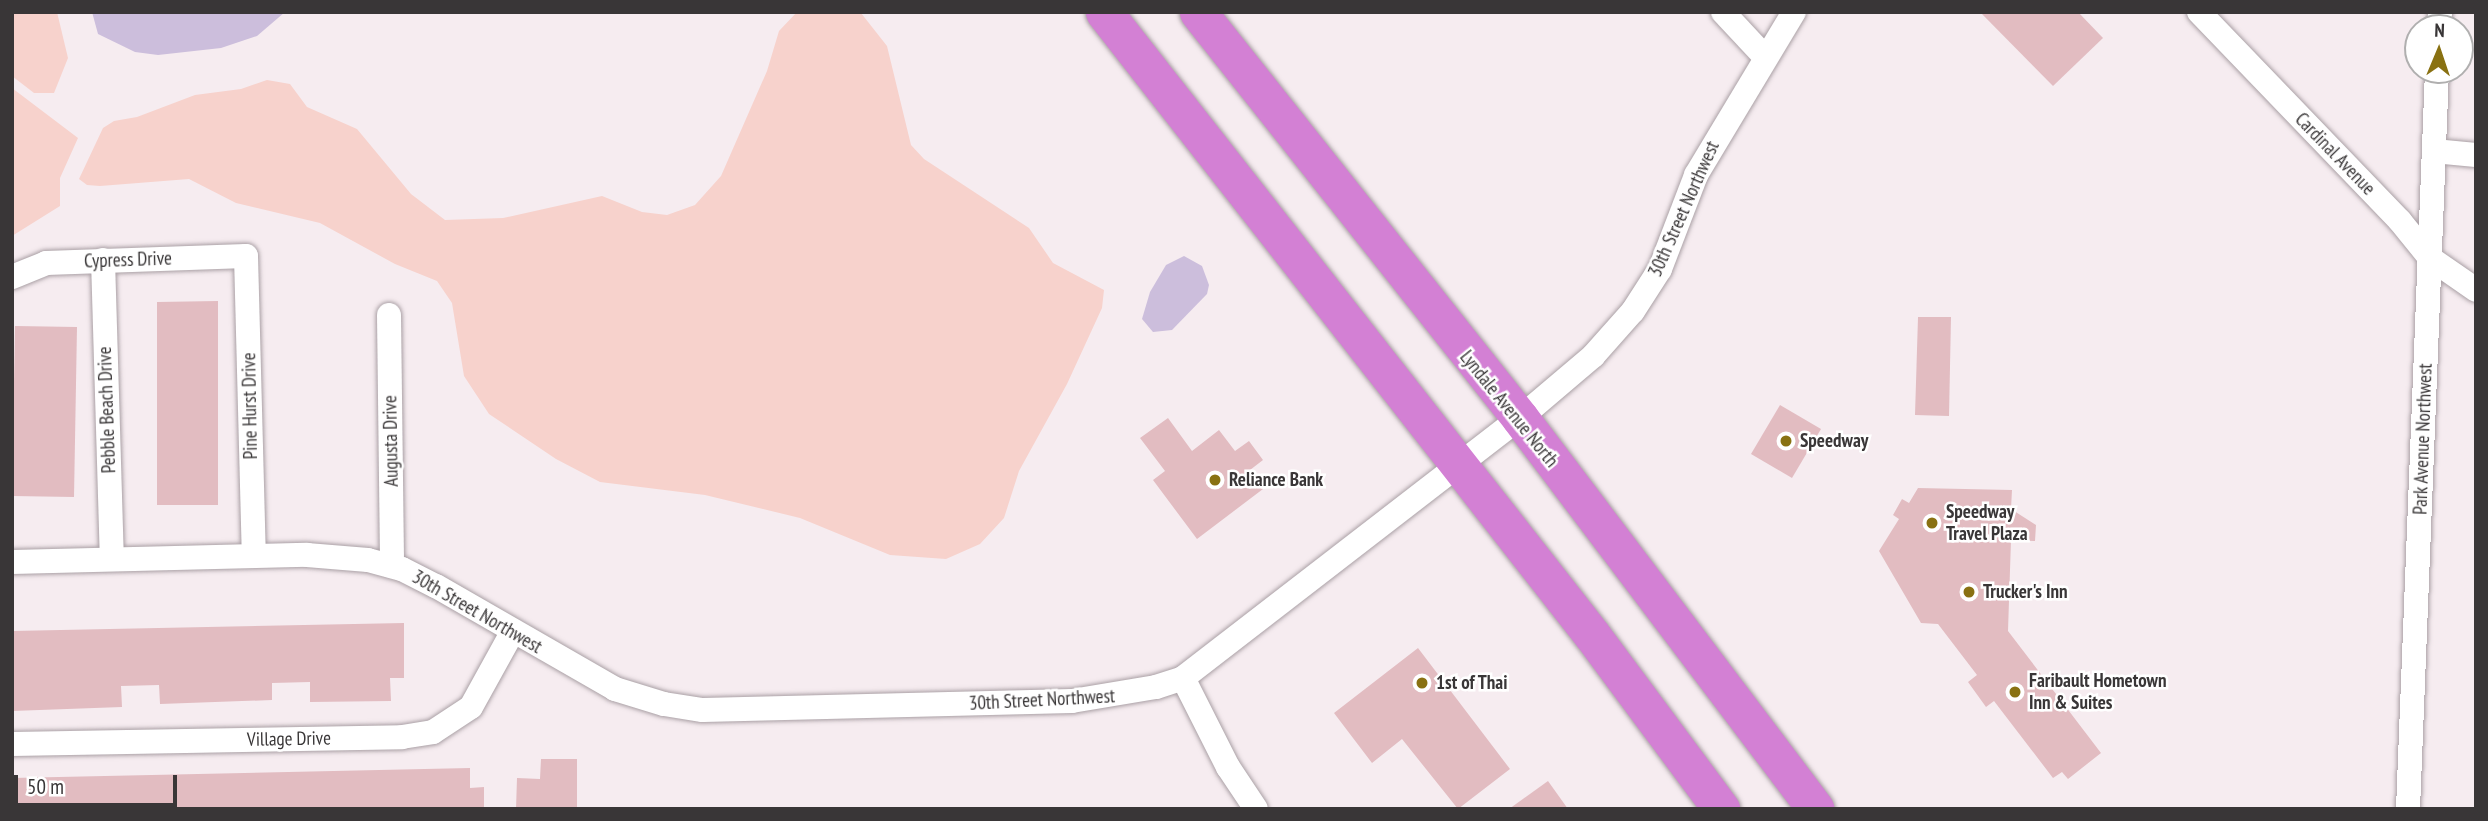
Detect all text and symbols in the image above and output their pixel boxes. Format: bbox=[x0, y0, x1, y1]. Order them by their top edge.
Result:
north arrow bbox=[2404, 14, 2474, 84]
text: N bbox=[2434, 18, 2445, 42]
street label: Cardinal Avenue bbox=[2290, 108, 2380, 200]
street label: 30th Street Northwest bbox=[1644, 138, 1724, 280]
street label: Cypress Drive bbox=[84, 247, 172, 273]
street label: Pebble Beach Drive bbox=[93, 346, 121, 474]
street label: Lyndale Avenue North bbox=[1455, 346, 1563, 472]
street label: Pine Hurst Drive bbox=[238, 352, 262, 460]
street label: Park Avenue Northwest bbox=[2409, 362, 2437, 516]
street label: Augusta Drive bbox=[379, 395, 403, 487]
place label: Speedway bbox=[1800, 430, 1868, 452]
marker: Speedway bbox=[1778, 433, 1794, 449]
place label: Reliance Bank bbox=[1229, 469, 1323, 491]
marker: Reliance Bank bbox=[1207, 472, 1223, 488]
place label: Speedway Travel Plaza bbox=[1946, 501, 2028, 545]
marker: Speedway Travel Plaza bbox=[1924, 515, 1940, 531]
street label: 30th Street Northwest bbox=[408, 566, 546, 658]
place label: Trucker's Inn bbox=[1983, 581, 2067, 603]
marker: Trucker's Inn bbox=[1961, 584, 1977, 600]
place label: Faribault Hometown Inn & Suites bbox=[2029, 670, 2166, 714]
place label: 1st of Thai bbox=[1436, 672, 1508, 694]
marker: 1st of Thai bbox=[1414, 675, 1430, 691]
marker: Faribault Hometown Inn & Suites bbox=[2007, 684, 2023, 700]
street label: 30th Street Northwest bbox=[968, 685, 1116, 715]
street label: Village Drive bbox=[247, 727, 331, 751]
scale bar bbox=[18, 762, 180, 806]
text: 50 m bbox=[27, 773, 64, 800]

